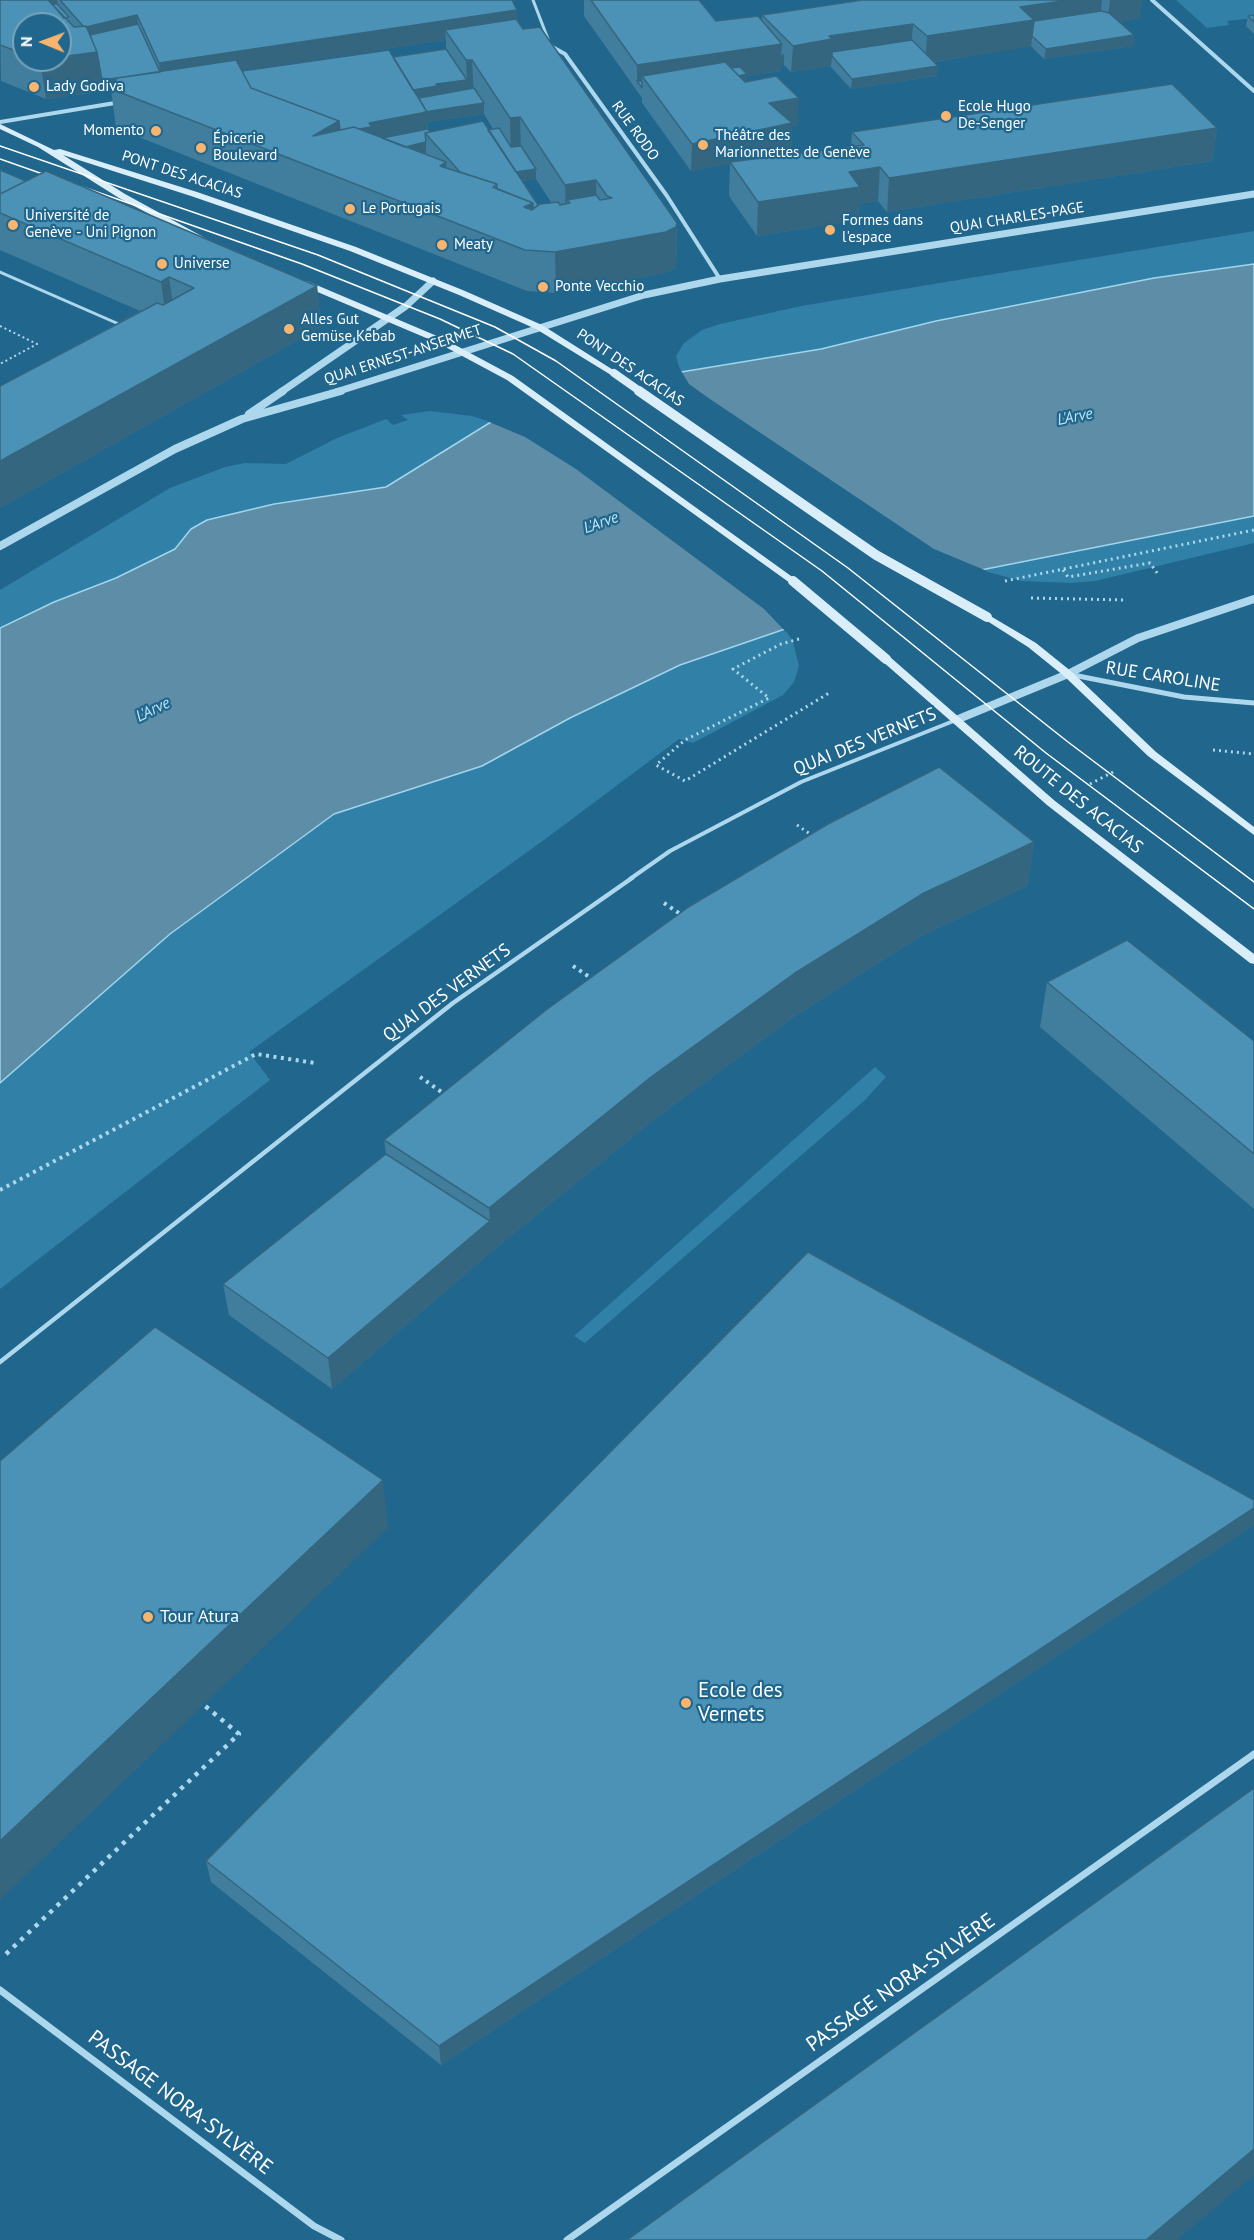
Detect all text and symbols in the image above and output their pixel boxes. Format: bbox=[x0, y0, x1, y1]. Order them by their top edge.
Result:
north arrow bbox=[12, 12, 72, 72]
text: N bbox=[16, 36, 36, 47]
place label: Lady Godiva bbox=[46, 78, 124, 96]
marker: Lady Godiva bbox=[27, 80, 41, 94]
street label: RUE RODO bbox=[607, 98, 663, 164]
place label: Ecole Hugo De-Senger bbox=[958, 98, 1031, 133]
marker: Ecole Hugo De-Senger bbox=[939, 109, 953, 123]
place label: Momento bbox=[83, 122, 144, 140]
marker: Momento bbox=[149, 124, 163, 138]
place label: Théâtre des Marionnettes de Genève bbox=[715, 127, 870, 162]
place label: Épicerie Boulevard bbox=[213, 130, 277, 165]
marker: Théâtre des Marionnettes de Genève bbox=[696, 138, 710, 152]
marker: Épicerie Boulevard bbox=[194, 141, 208, 155]
street label: PONT DES ACACIAS bbox=[120, 147, 244, 203]
street label: QUAI CHARLES-PAGE bbox=[949, 198, 1085, 238]
place label: Le Portugais bbox=[362, 200, 441, 218]
marker: Le Portugais bbox=[343, 202, 357, 216]
place label: Université de Genève - Uni Pignon bbox=[25, 207, 156, 242]
place label: Formes dans l'espace bbox=[842, 212, 923, 247]
marker: Université de Genève - Uni Pignon bbox=[6, 218, 20, 232]
marker: Formes dans l'espace bbox=[823, 223, 837, 237]
place label: Meaty bbox=[454, 236, 493, 254]
marker: Meaty bbox=[435, 238, 449, 252]
place label: Universe bbox=[174, 255, 230, 273]
marker: Universe bbox=[155, 257, 169, 271]
place label: Ponte Vecchio bbox=[555, 278, 644, 296]
marker: Ponte Vecchio bbox=[536, 280, 550, 294]
place label: Alles Gut Gemüse Kebab bbox=[301, 311, 396, 346]
street label: QUAI ERNEST-ANSERMET bbox=[322, 321, 484, 389]
marker: Alles Gut Gemüse Kebab bbox=[282, 322, 296, 336]
street label: PONT DES ACACIAS bbox=[573, 326, 687, 410]
water label: L'Arve bbox=[1056, 404, 1094, 430]
water label: L'Arve bbox=[581, 508, 621, 538]
street label: RUE CAROLINE bbox=[1104, 657, 1222, 697]
water label: L'Arve bbox=[133, 694, 173, 726]
street label: QUAI DES VERNETS bbox=[790, 703, 940, 781]
street label: ROUTE DES ACACIAS bbox=[1009, 741, 1147, 859]
street label: QUAI DES VERNETS bbox=[379, 940, 515, 1046]
place label: Tour Atura bbox=[160, 1606, 239, 1628]
marker: Tour Atura bbox=[141, 1610, 155, 1624]
place label: Ecole des Vernets bbox=[698, 1678, 783, 1728]
marker: Ecole des Vernets bbox=[679, 1696, 693, 1710]
street label: PASSAGE NORA-SYLVÈRE bbox=[802, 1908, 1000, 2058]
street label: PASSAGE NORA-SYLVÈRE bbox=[83, 2025, 277, 2181]

